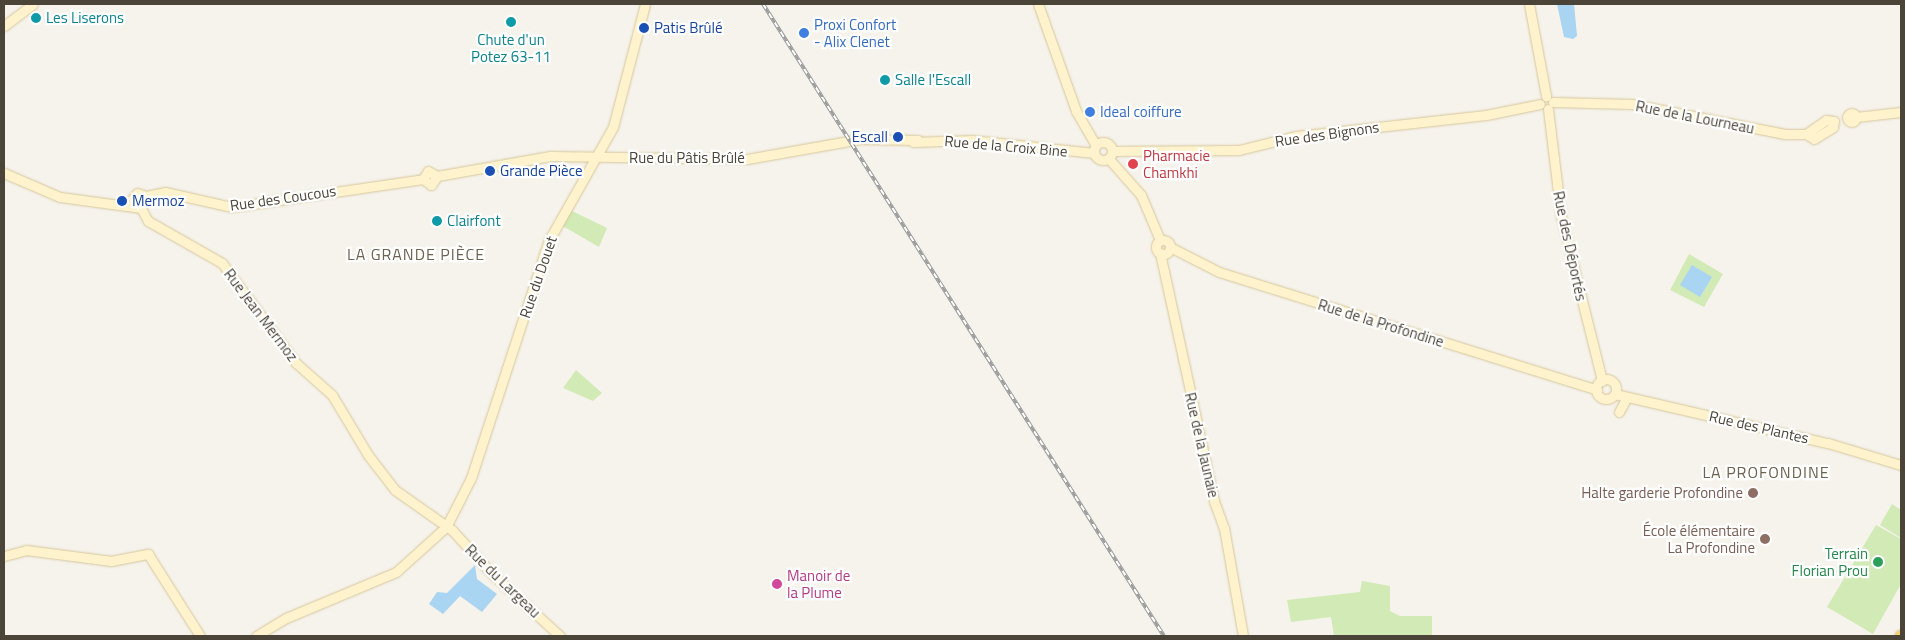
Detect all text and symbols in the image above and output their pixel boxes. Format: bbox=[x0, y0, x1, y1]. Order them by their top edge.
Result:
place label: Les Liserons bbox=[46, 9, 124, 27]
marker: Les Liserons bbox=[30, 12, 42, 24]
place label: Proxi Confort - Alix Clenet bbox=[814, 15, 896, 50]
marker: Chute d'un Potez 63-11 bbox=[505, 16, 517, 28]
place label: Patis Brûlé bbox=[654, 19, 723, 37]
marker: Patis Brûlé bbox=[638, 22, 650, 34]
marker: Proxi Confort - Alix Clenet bbox=[798, 27, 810, 39]
place label: Chute d'un Potez 63-11 bbox=[471, 30, 551, 65]
place label: Salle l'Escall bbox=[895, 71, 971, 89]
marker: Salle l'Escall bbox=[879, 74, 891, 86]
street label: Rue de la Lourneau bbox=[1634, 97, 1756, 137]
place label: Ideal coiffure bbox=[1100, 103, 1182, 121]
marker: Ideal coiffure bbox=[1084, 106, 1096, 118]
street label: Rue des Bignons bbox=[1274, 118, 1380, 150]
place label: Escall bbox=[852, 128, 888, 146]
marker: Escall bbox=[892, 131, 904, 143]
street label: Rue de la Croix Bine bbox=[944, 132, 1068, 160]
place label: Pharmacie Chamkhi bbox=[1143, 146, 1210, 181]
street label: Rue du Pâtis Brûlé bbox=[629, 149, 745, 167]
marker: Pharmacie Chamkhi bbox=[1127, 158, 1139, 170]
place label: Grande Pièce bbox=[500, 162, 583, 180]
marker: Grande Pièce bbox=[484, 165, 496, 177]
street label: Rue des Coucous bbox=[229, 182, 337, 214]
street label: Rue des Déportés bbox=[1550, 189, 1590, 303]
place label: Mermoz bbox=[132, 192, 185, 210]
marker: Mermoz bbox=[116, 195, 128, 207]
place label: Clairfont bbox=[447, 212, 501, 230]
marker: Clairfont bbox=[431, 215, 443, 227]
street label: Rue du Douet bbox=[516, 234, 560, 320]
district label: LA GRANDE PIÈCE bbox=[345, 244, 487, 264]
street label: Rue Jean Mermoz bbox=[220, 265, 302, 365]
street label: Rue de la Profondine bbox=[1316, 295, 1446, 351]
street label: Rue de la Jaunaie bbox=[1181, 391, 1223, 499]
street label: Rue des Plantes bbox=[1708, 407, 1810, 447]
district label: LA PROFONDINE bbox=[1701, 462, 1831, 482]
place label: Halte garderie Profondine bbox=[1581, 484, 1743, 502]
marker: Halte garderie Profondine bbox=[1747, 487, 1759, 499]
place label: École élémentaire La Profondine bbox=[1643, 521, 1755, 556]
marker: École élémentaire La Profondine bbox=[1759, 533, 1771, 545]
street label: Rue du Largeau bbox=[462, 541, 544, 621]
place label: Terrain Florian Prou bbox=[1792, 544, 1868, 579]
marker: Terrain Florian Prou bbox=[1872, 556, 1884, 568]
place label: Manoir de la Plume bbox=[787, 566, 850, 601]
marker: Manoir de la Plume bbox=[771, 578, 783, 590]

